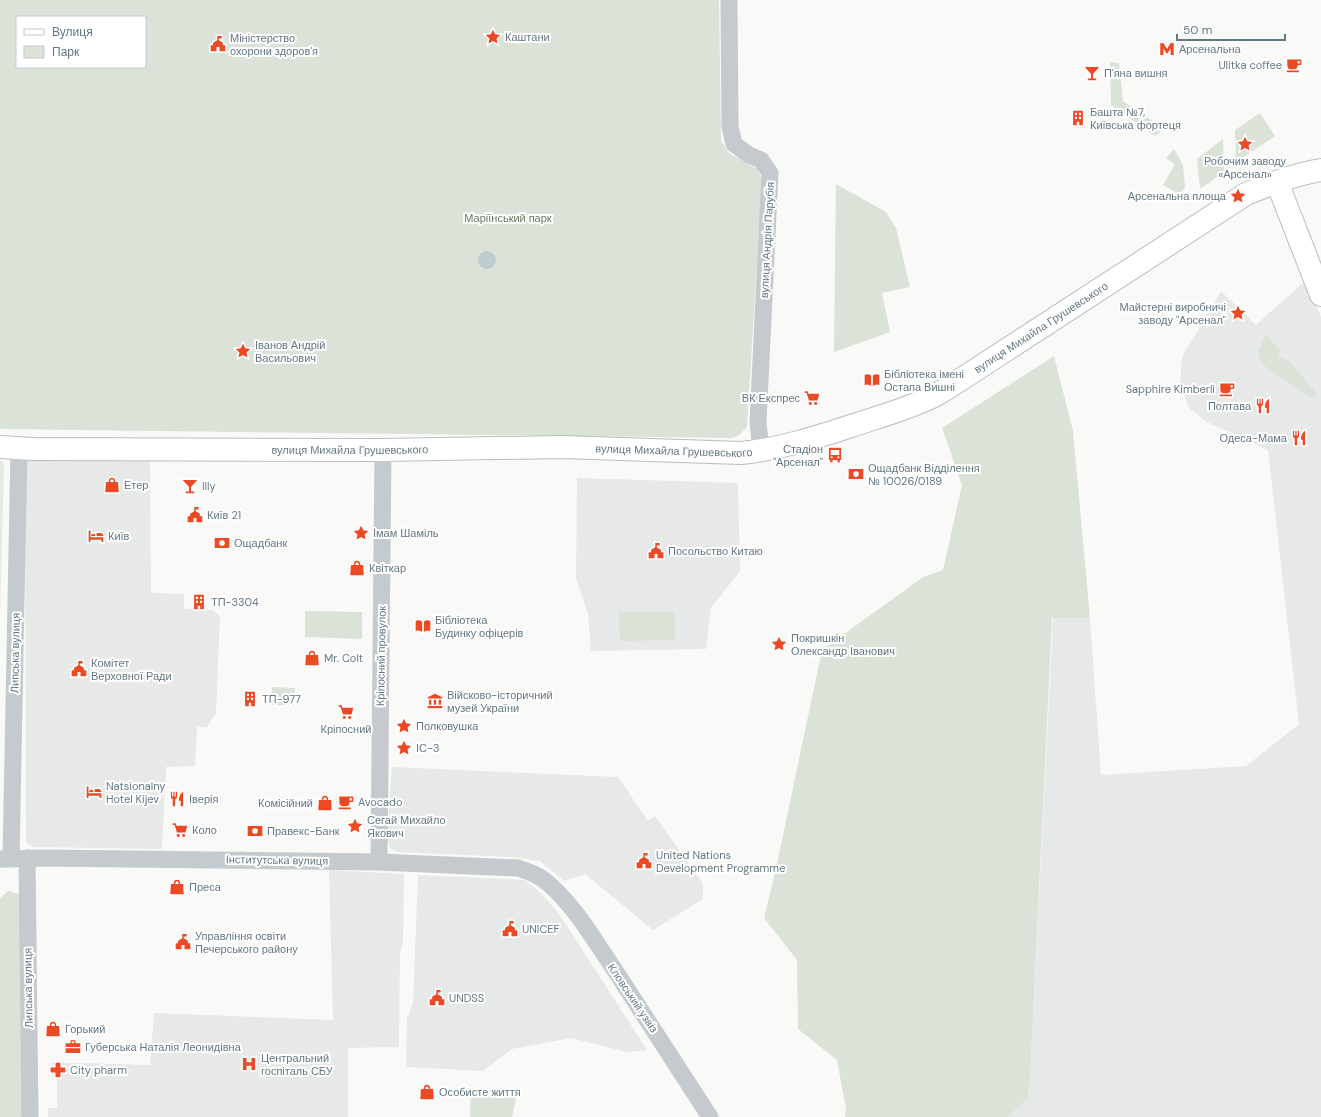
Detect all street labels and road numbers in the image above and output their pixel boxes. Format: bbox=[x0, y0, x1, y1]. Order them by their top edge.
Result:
street label: вулиця Андрія Парубія bbox=[757, 182, 777, 298]
street label: вулиця Михайла Грушевського bbox=[971, 279, 1110, 376]
street label: вулиця Михайла Грушевського bbox=[595, 441, 753, 460]
street label: вулиця Михайла Грушевського bbox=[271, 442, 428, 457]
street label: Кріпосний провулок bbox=[373, 606, 389, 706]
street label: Липська вулиця bbox=[7, 613, 23, 693]
street label: Інститутська вулиця bbox=[226, 852, 328, 868]
street label: Липська вулиця bbox=[20, 948, 36, 1028]
street label: Кловський узвіз bbox=[605, 961, 661, 1035]

